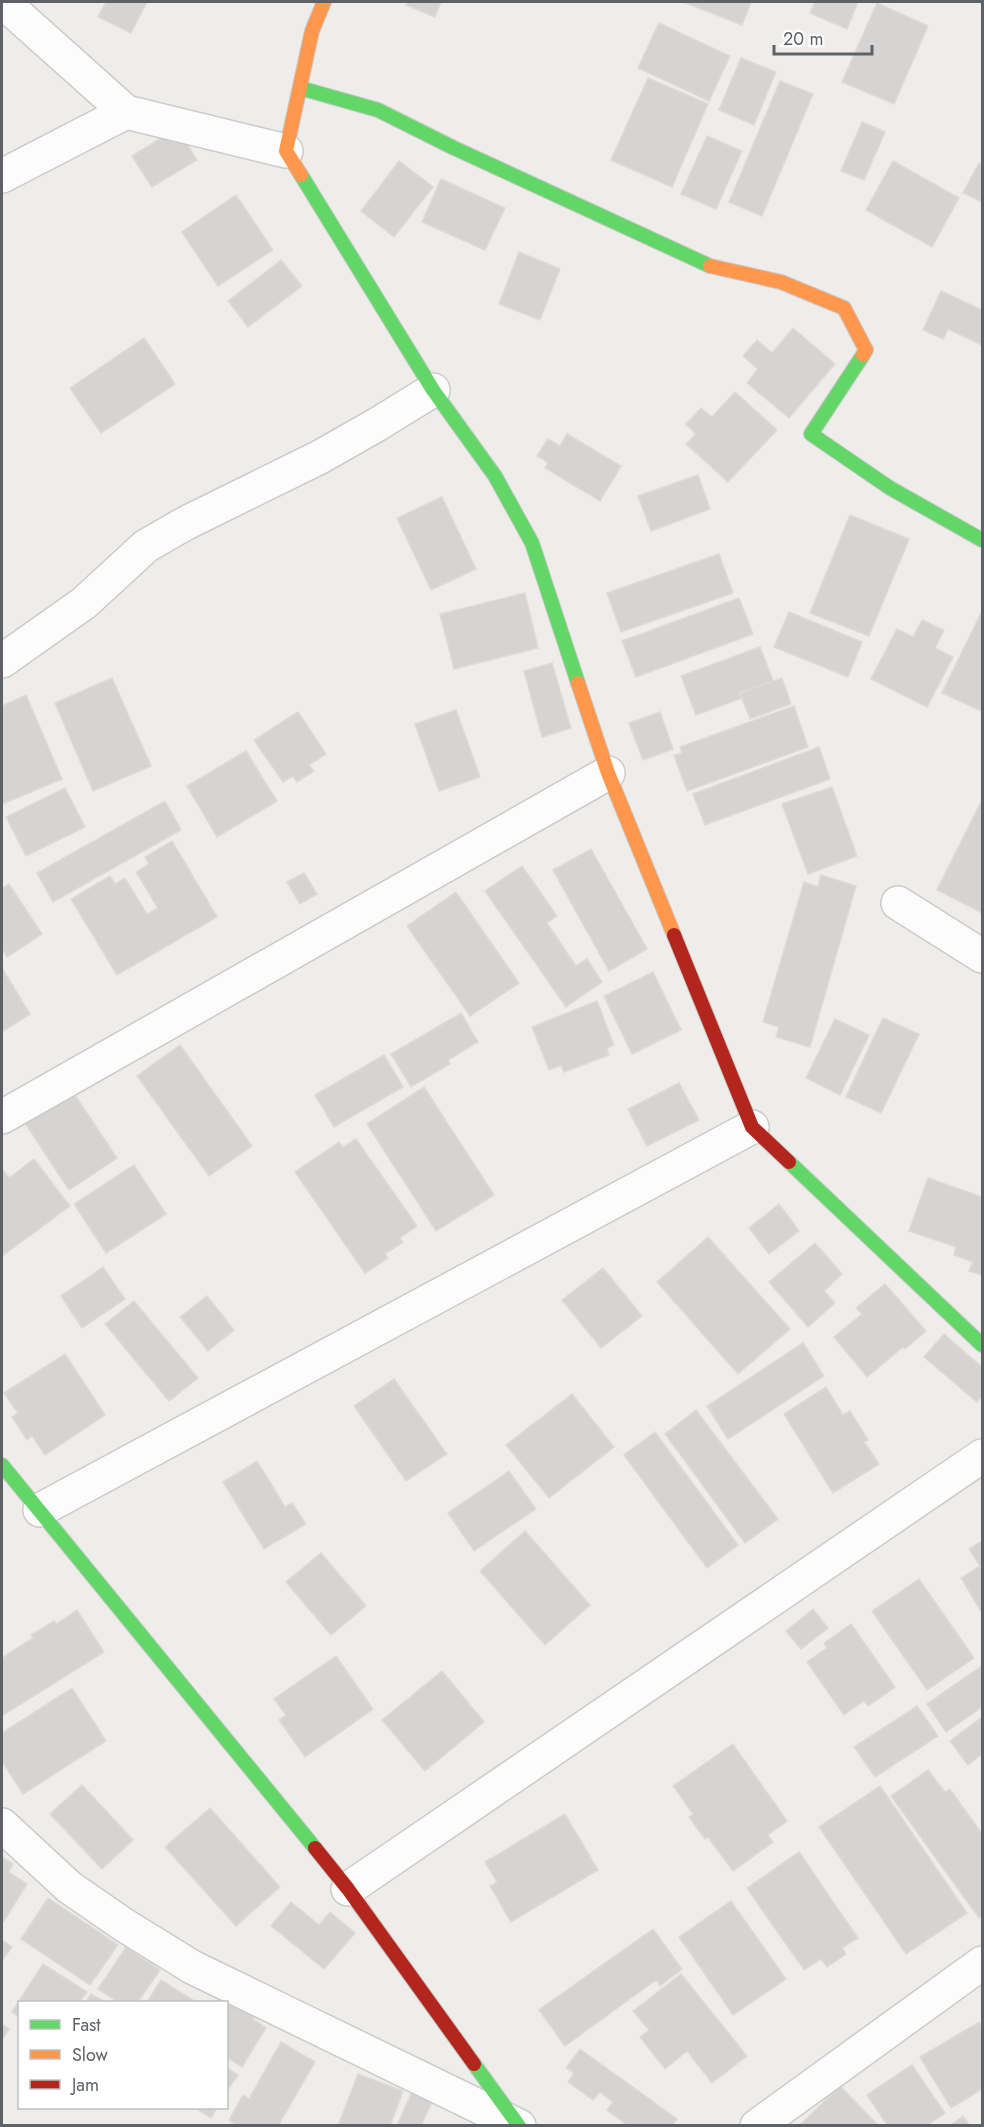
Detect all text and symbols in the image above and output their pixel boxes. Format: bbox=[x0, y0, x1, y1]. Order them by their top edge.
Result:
scale bar bbox=[774, 18, 872, 56]
text: 20 m bbox=[783, 26, 823, 52]
legend bbox=[18, 2001, 228, 2109]
text: Fast bbox=[72, 2012, 101, 2038]
text: Slow bbox=[72, 2042, 109, 2068]
text: Jam bbox=[70, 2072, 99, 2098]

